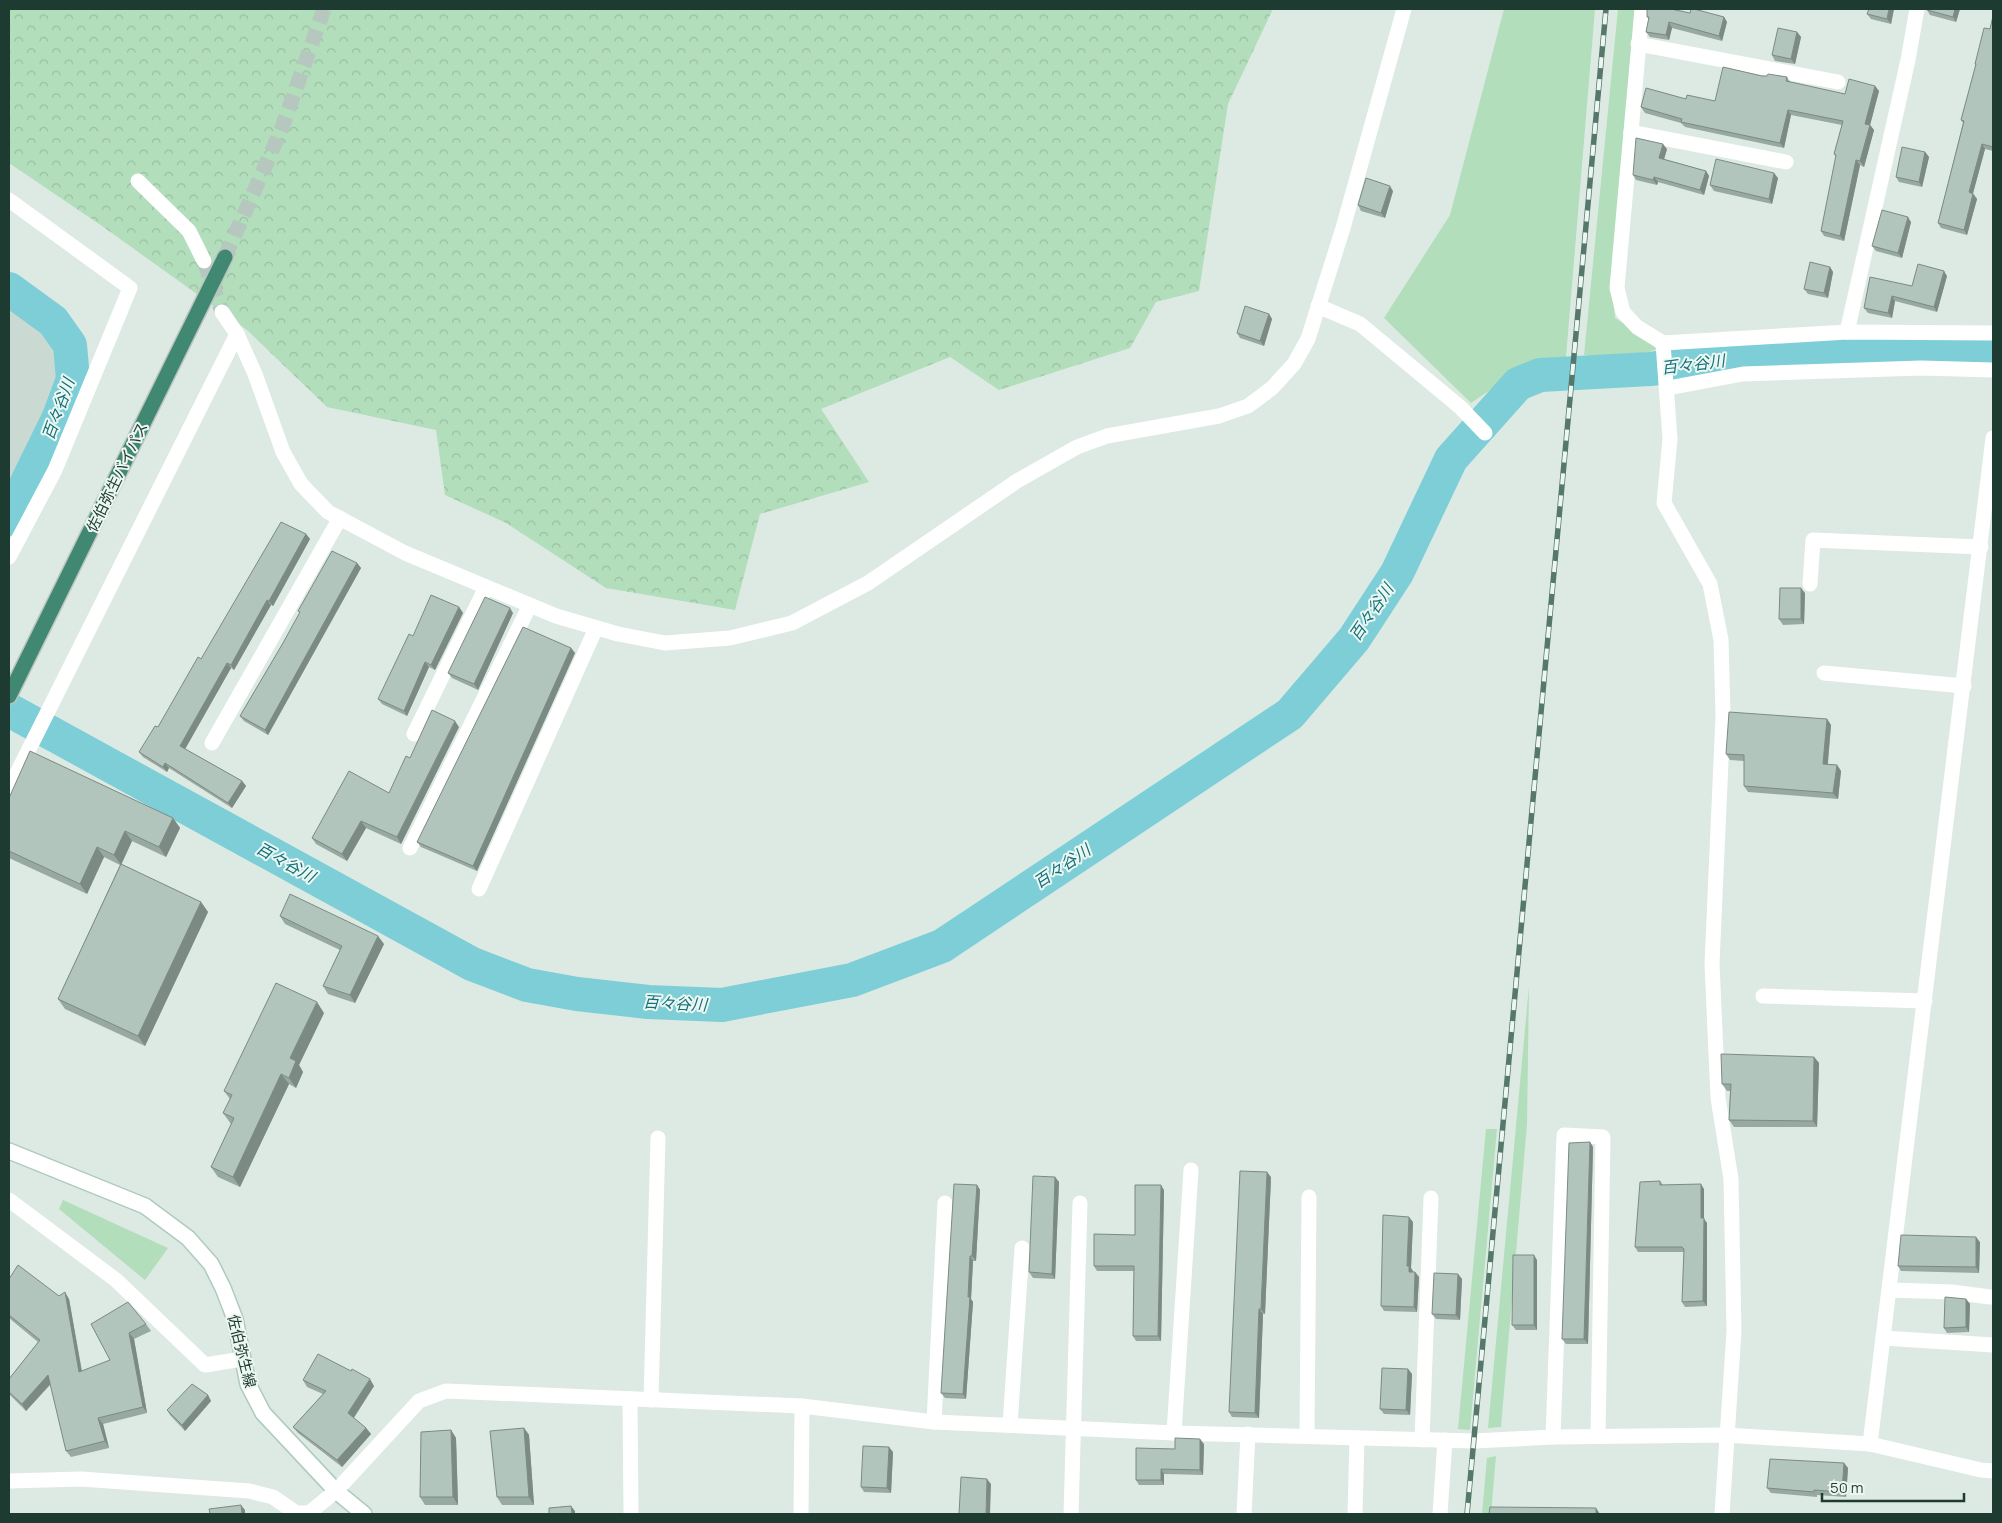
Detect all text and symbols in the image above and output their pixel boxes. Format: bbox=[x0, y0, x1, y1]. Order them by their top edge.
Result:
water label: 百々谷川 bbox=[1660, 349, 1728, 379]
water label: 百々谷川 bbox=[37, 373, 80, 443]
street label: 佐伯弥生バイパス bbox=[81, 419, 153, 535]
water label: 百々谷川 bbox=[1344, 578, 1399, 645]
water label: 百々谷川 bbox=[253, 837, 321, 888]
water label: 百々谷川 bbox=[1029, 838, 1096, 893]
water label: 百々谷川 bbox=[642, 990, 710, 1016]
street label: 佐伯弥生線 bbox=[223, 1312, 261, 1390]
scale bar bbox=[1822, 1470, 1964, 1502]
text: 50 m bbox=[1830, 1477, 1864, 1498]

